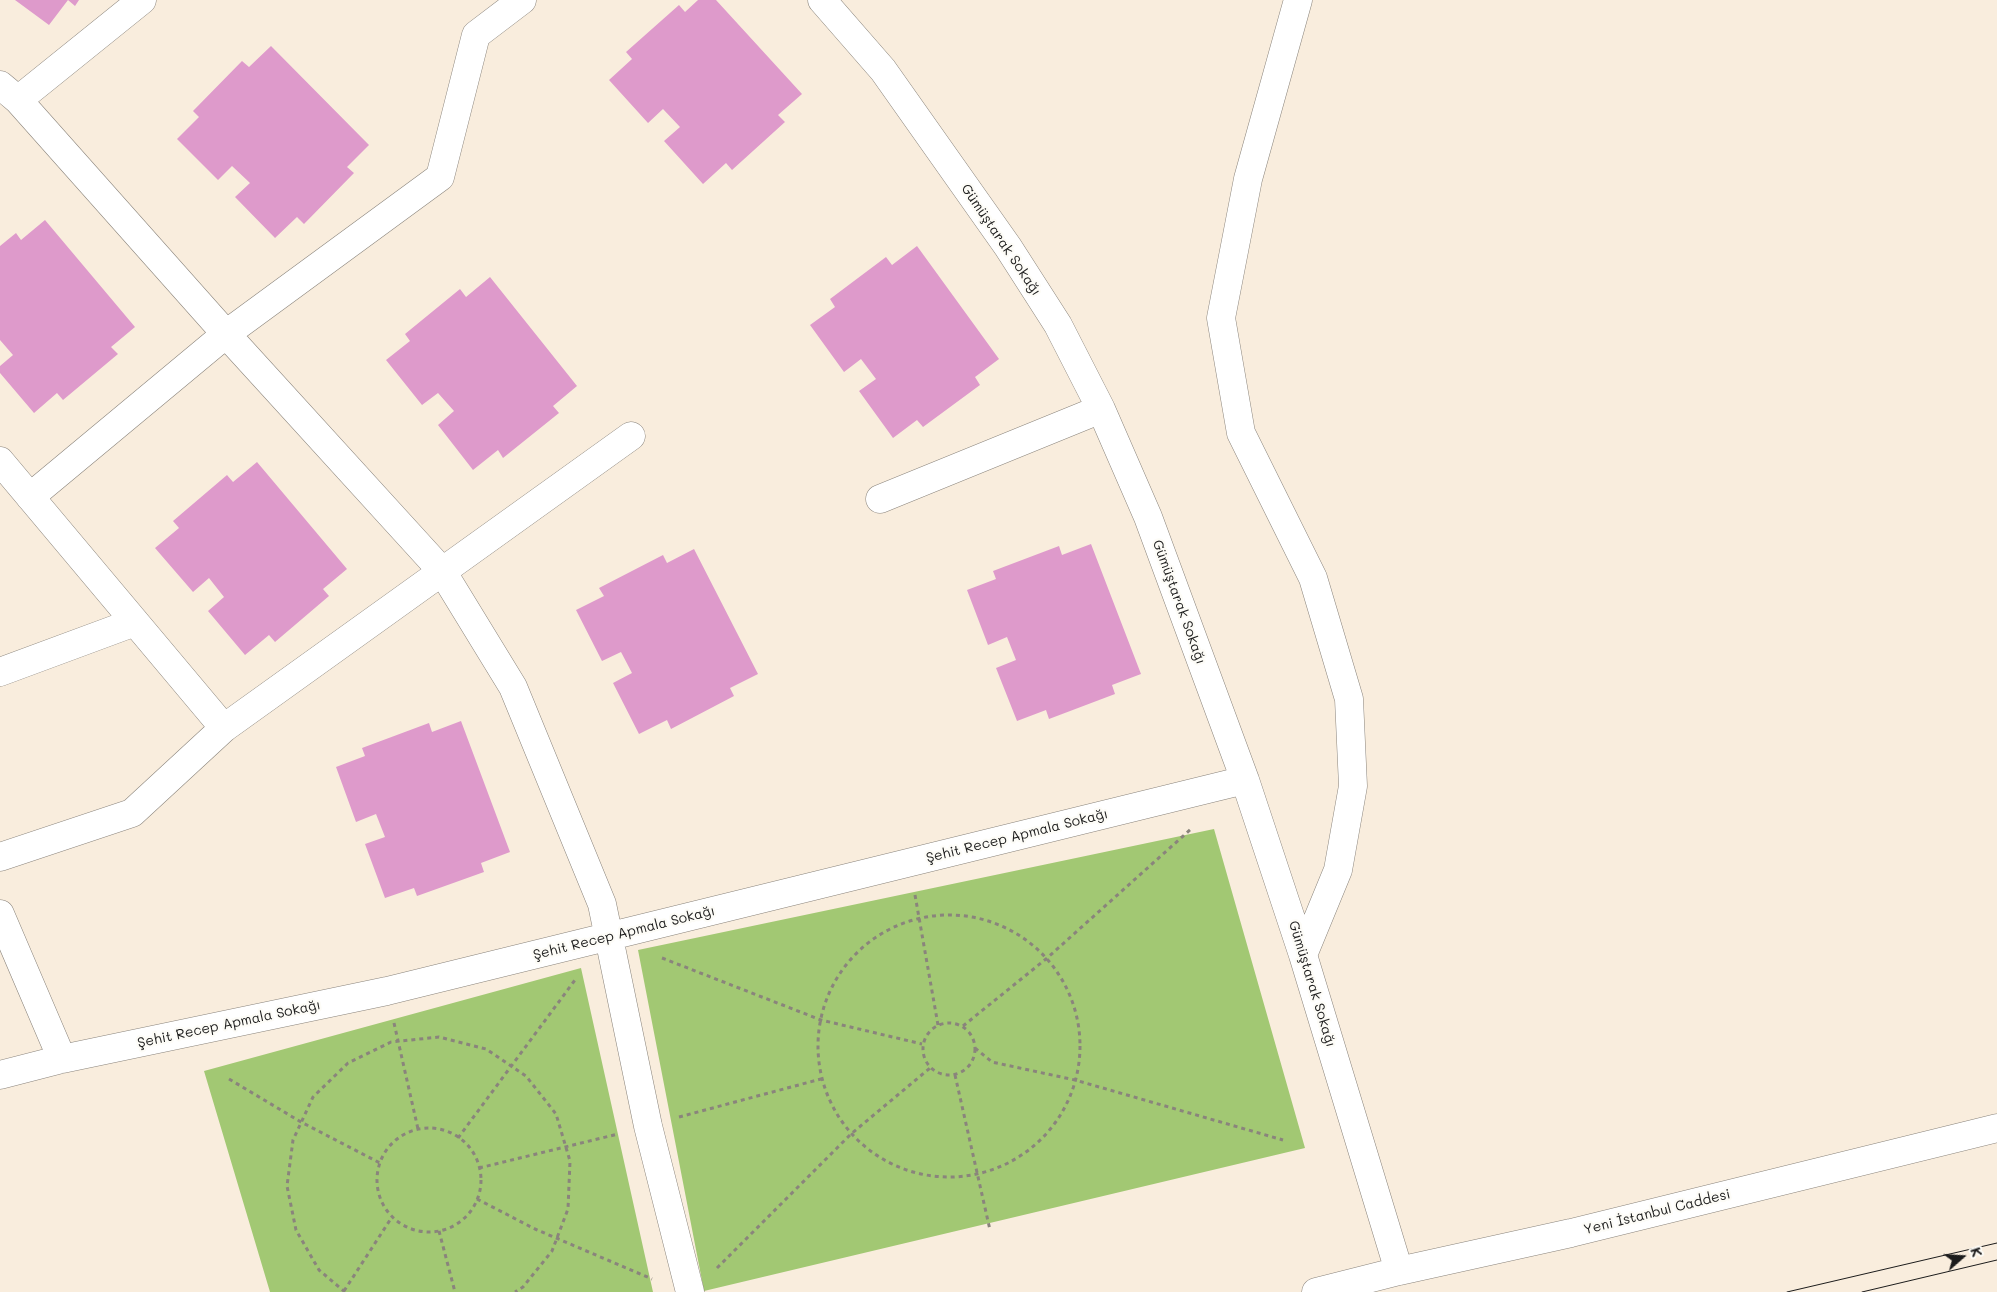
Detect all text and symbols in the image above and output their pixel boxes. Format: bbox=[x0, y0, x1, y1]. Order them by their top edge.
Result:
street label: Gümüştarak Sokağı bbox=[957, 181, 1045, 299]
street label: Gümüştarak Sokağı bbox=[1149, 538, 1209, 666]
street label: Şehit Recep Apmala Sokağı bbox=[924, 805, 1110, 867]
street label: Şehit Recep Apmala Sokağı bbox=[531, 902, 717, 964]
street label: Gümüştarak Sokağı bbox=[1285, 919, 1339, 1049]
street label: Şehit Recep Apmala Sokağı bbox=[136, 996, 322, 1052]
street label: Yeni İstanbul Caddesi bbox=[1582, 1186, 1732, 1238]
north arrow bbox=[1937, 1232, 1987, 1282]
text: K bbox=[1966, 1245, 1987, 1259]

